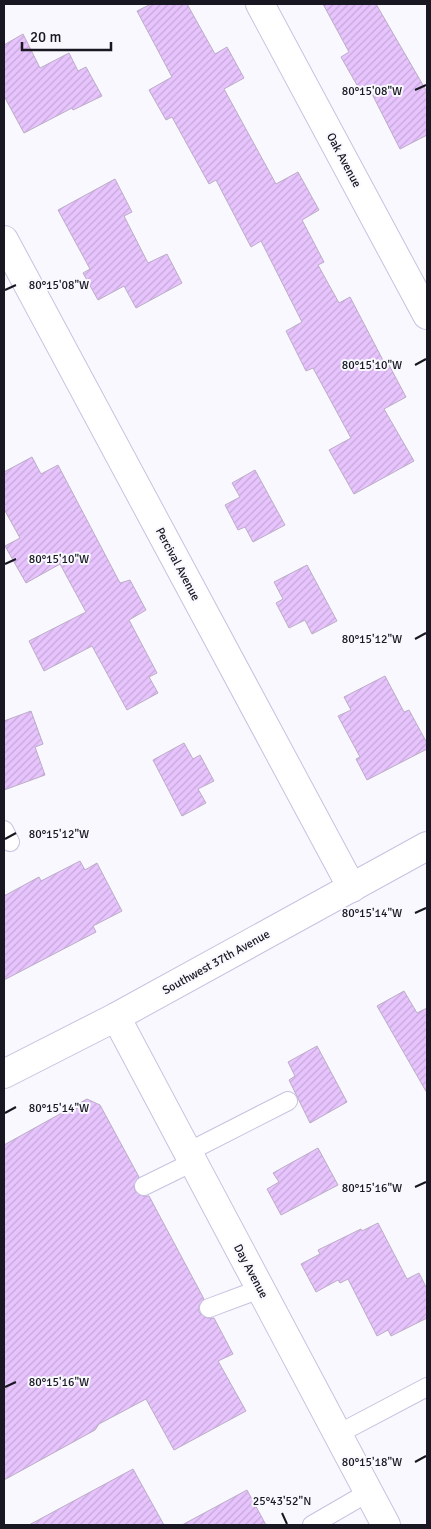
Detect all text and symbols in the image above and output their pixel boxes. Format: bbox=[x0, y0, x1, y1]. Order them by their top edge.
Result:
scale bar bbox=[22, 20, 111, 52]
text: 20 m bbox=[30, 28, 61, 46]
text: 80°15'08"W bbox=[342, 84, 402, 99]
street label: Oak Avenue bbox=[323, 130, 364, 190]
text: 80°15'08"W bbox=[29, 278, 89, 293]
text: 80°15'10"W bbox=[342, 358, 402, 373]
street label: Percival Avenue bbox=[152, 525, 203, 603]
text: 80°15'10"W bbox=[29, 552, 89, 567]
text: 80°15'12"W bbox=[342, 632, 402, 647]
text: 80°15'12"W bbox=[29, 827, 89, 842]
text: 80°15'14"W bbox=[342, 906, 402, 921]
street label: Southwest 37th Avenue bbox=[160, 927, 273, 998]
text: 80°15'14"W bbox=[29, 1101, 89, 1116]
text: 80°15'16"W bbox=[342, 1181, 402, 1196]
street label: Day Avenue bbox=[230, 1241, 271, 1301]
text: 80°15'16"W bbox=[29, 1375, 89, 1390]
text: 80°15'18"W bbox=[342, 1455, 402, 1470]
text: 25°43'52"N bbox=[253, 1494, 311, 1509]

